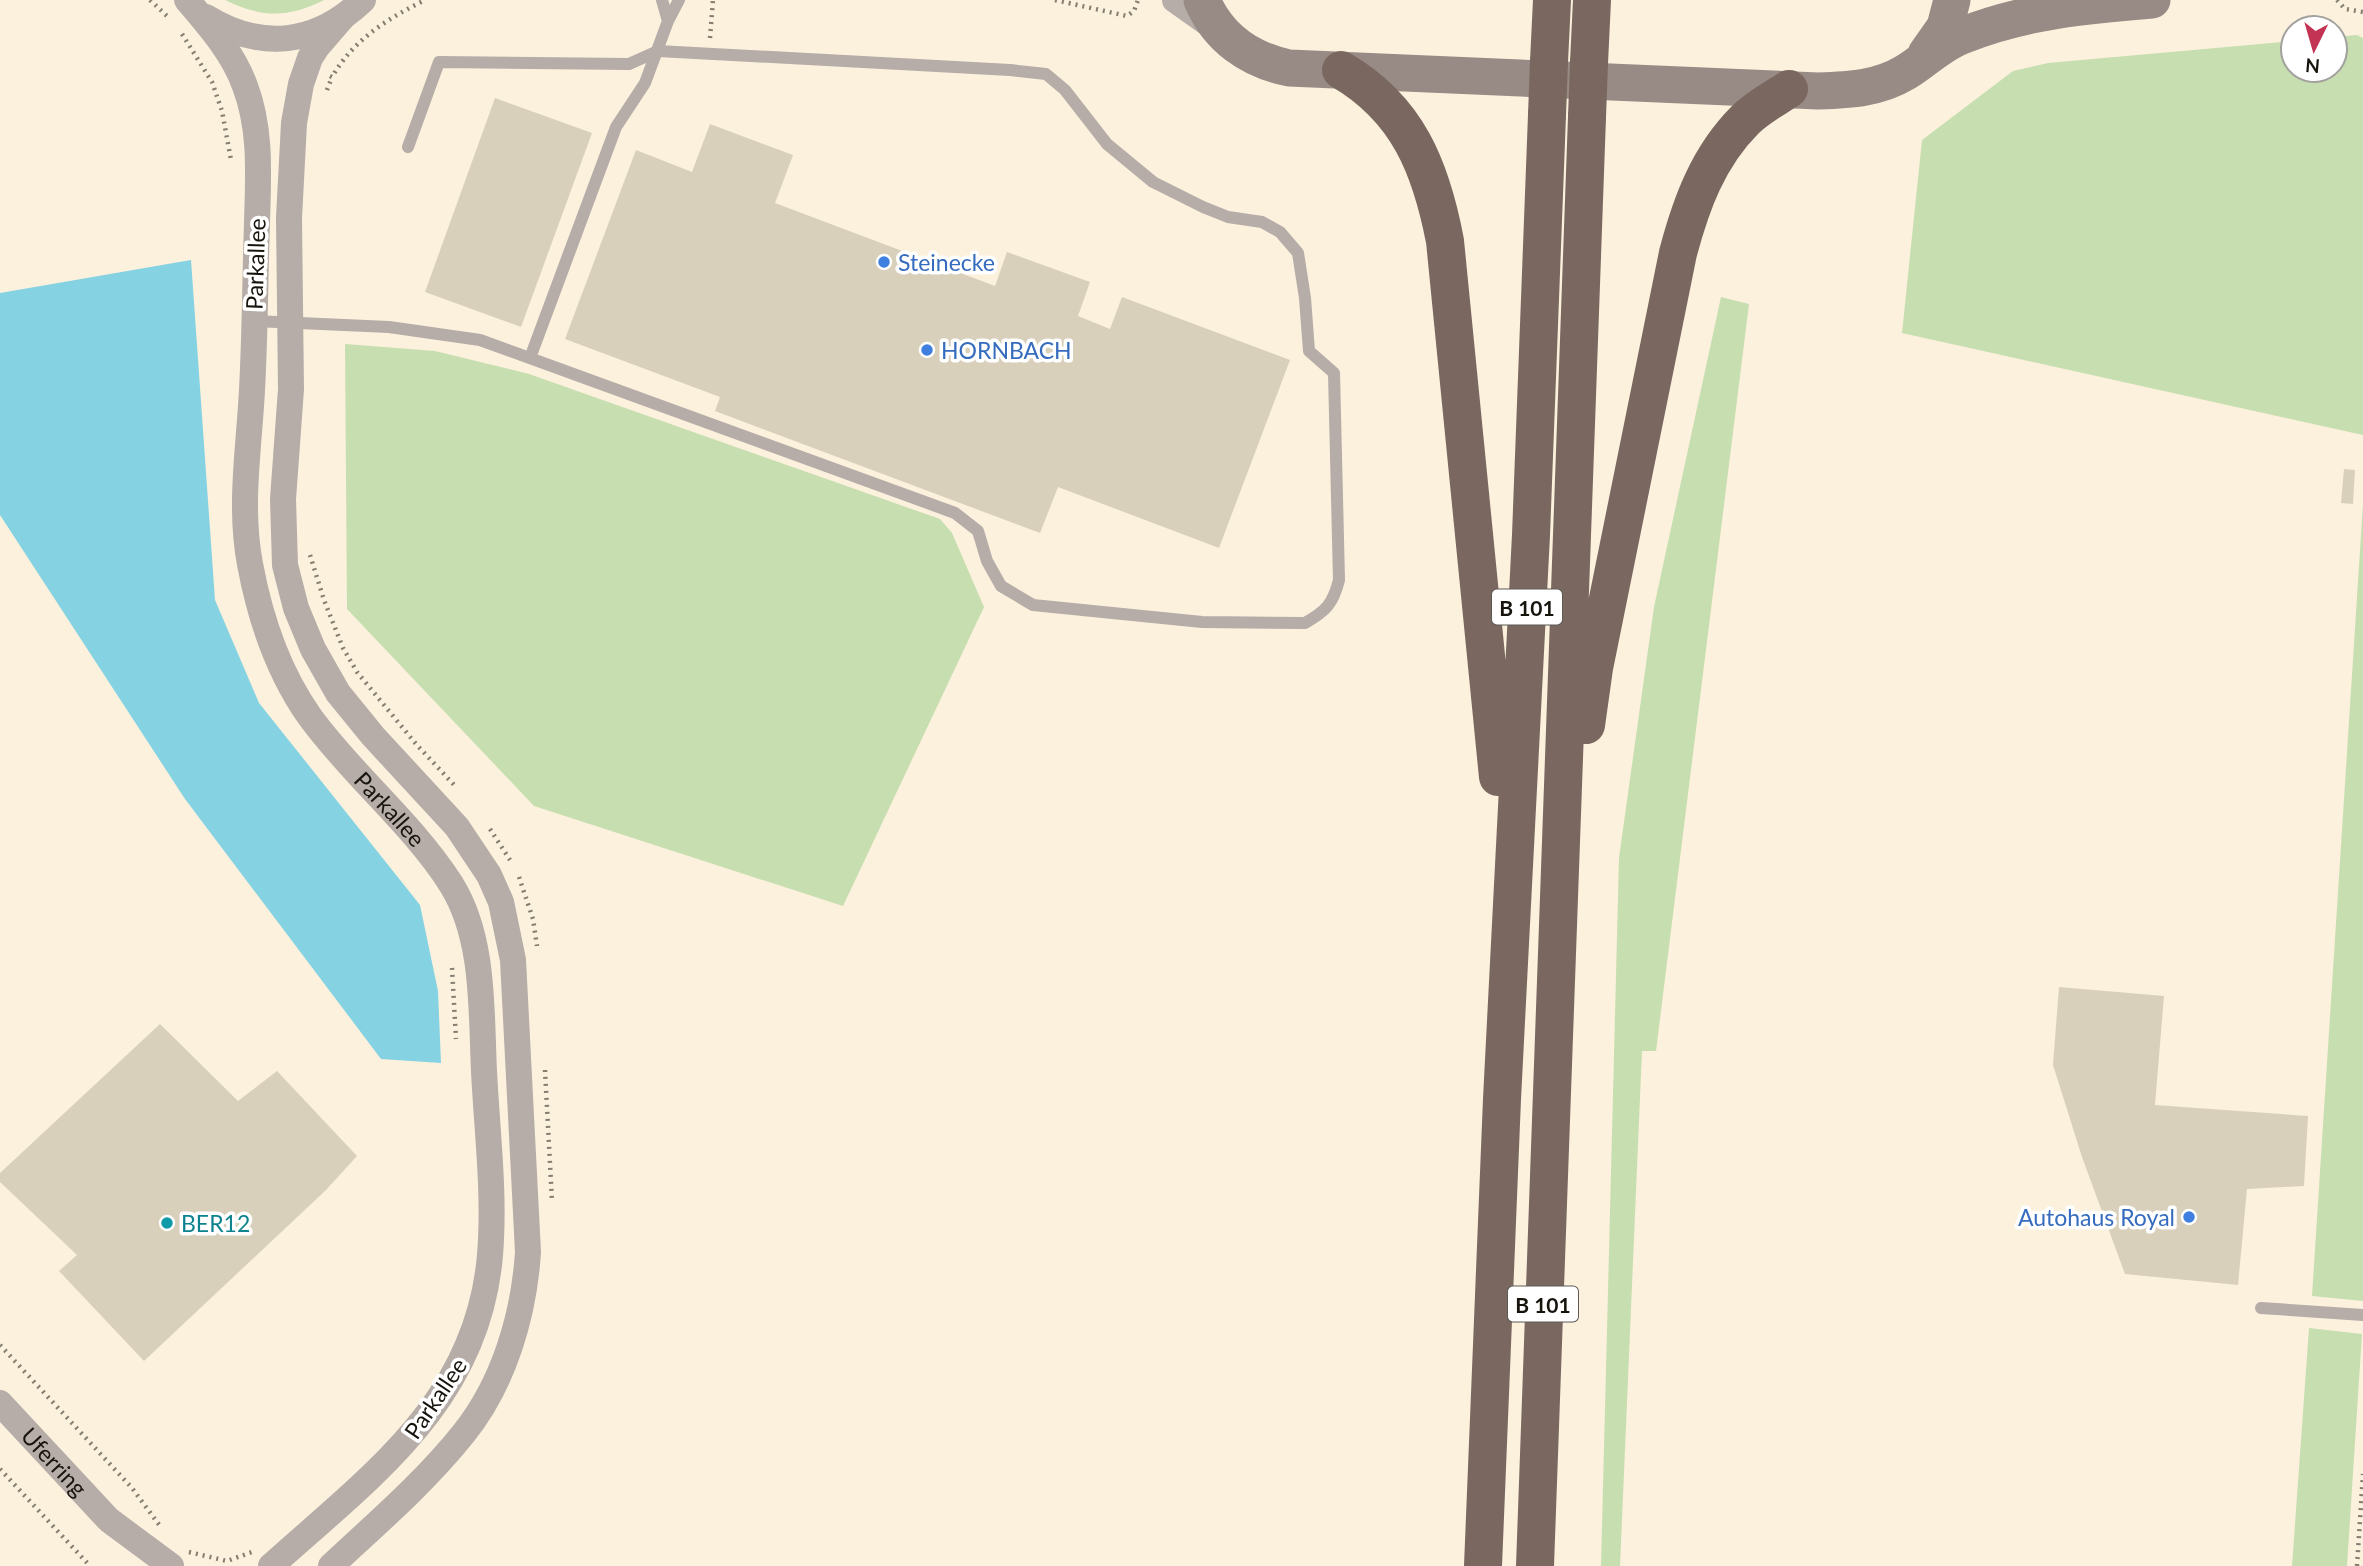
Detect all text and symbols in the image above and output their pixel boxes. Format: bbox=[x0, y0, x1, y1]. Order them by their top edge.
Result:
north arrow bbox=[2279, 14, 2349, 84]
text: N bbox=[2304, 54, 2321, 79]
street label: Parkallee bbox=[239, 218, 271, 310]
place label: Steinecke bbox=[898, 248, 995, 276]
marker: Steinecke bbox=[876, 254, 892, 270]
place label: HORNBACH bbox=[941, 336, 1072, 364]
marker: HORNBACH bbox=[919, 342, 935, 358]
road number: B 101 bbox=[1492, 590, 1562, 624]
street label: Parkallee bbox=[349, 766, 431, 852]
place label: Autohaus Royal bbox=[2018, 1203, 2175, 1231]
place label: BER12 bbox=[181, 1209, 250, 1237]
marker: Autohaus Royal bbox=[2181, 1209, 2197, 1225]
marker: BER12 bbox=[159, 1215, 175, 1231]
road number: B 101 bbox=[1508, 1286, 1578, 1322]
street label: Parkallee bbox=[398, 1352, 472, 1444]
street label: Uferring bbox=[16, 1421, 93, 1502]

